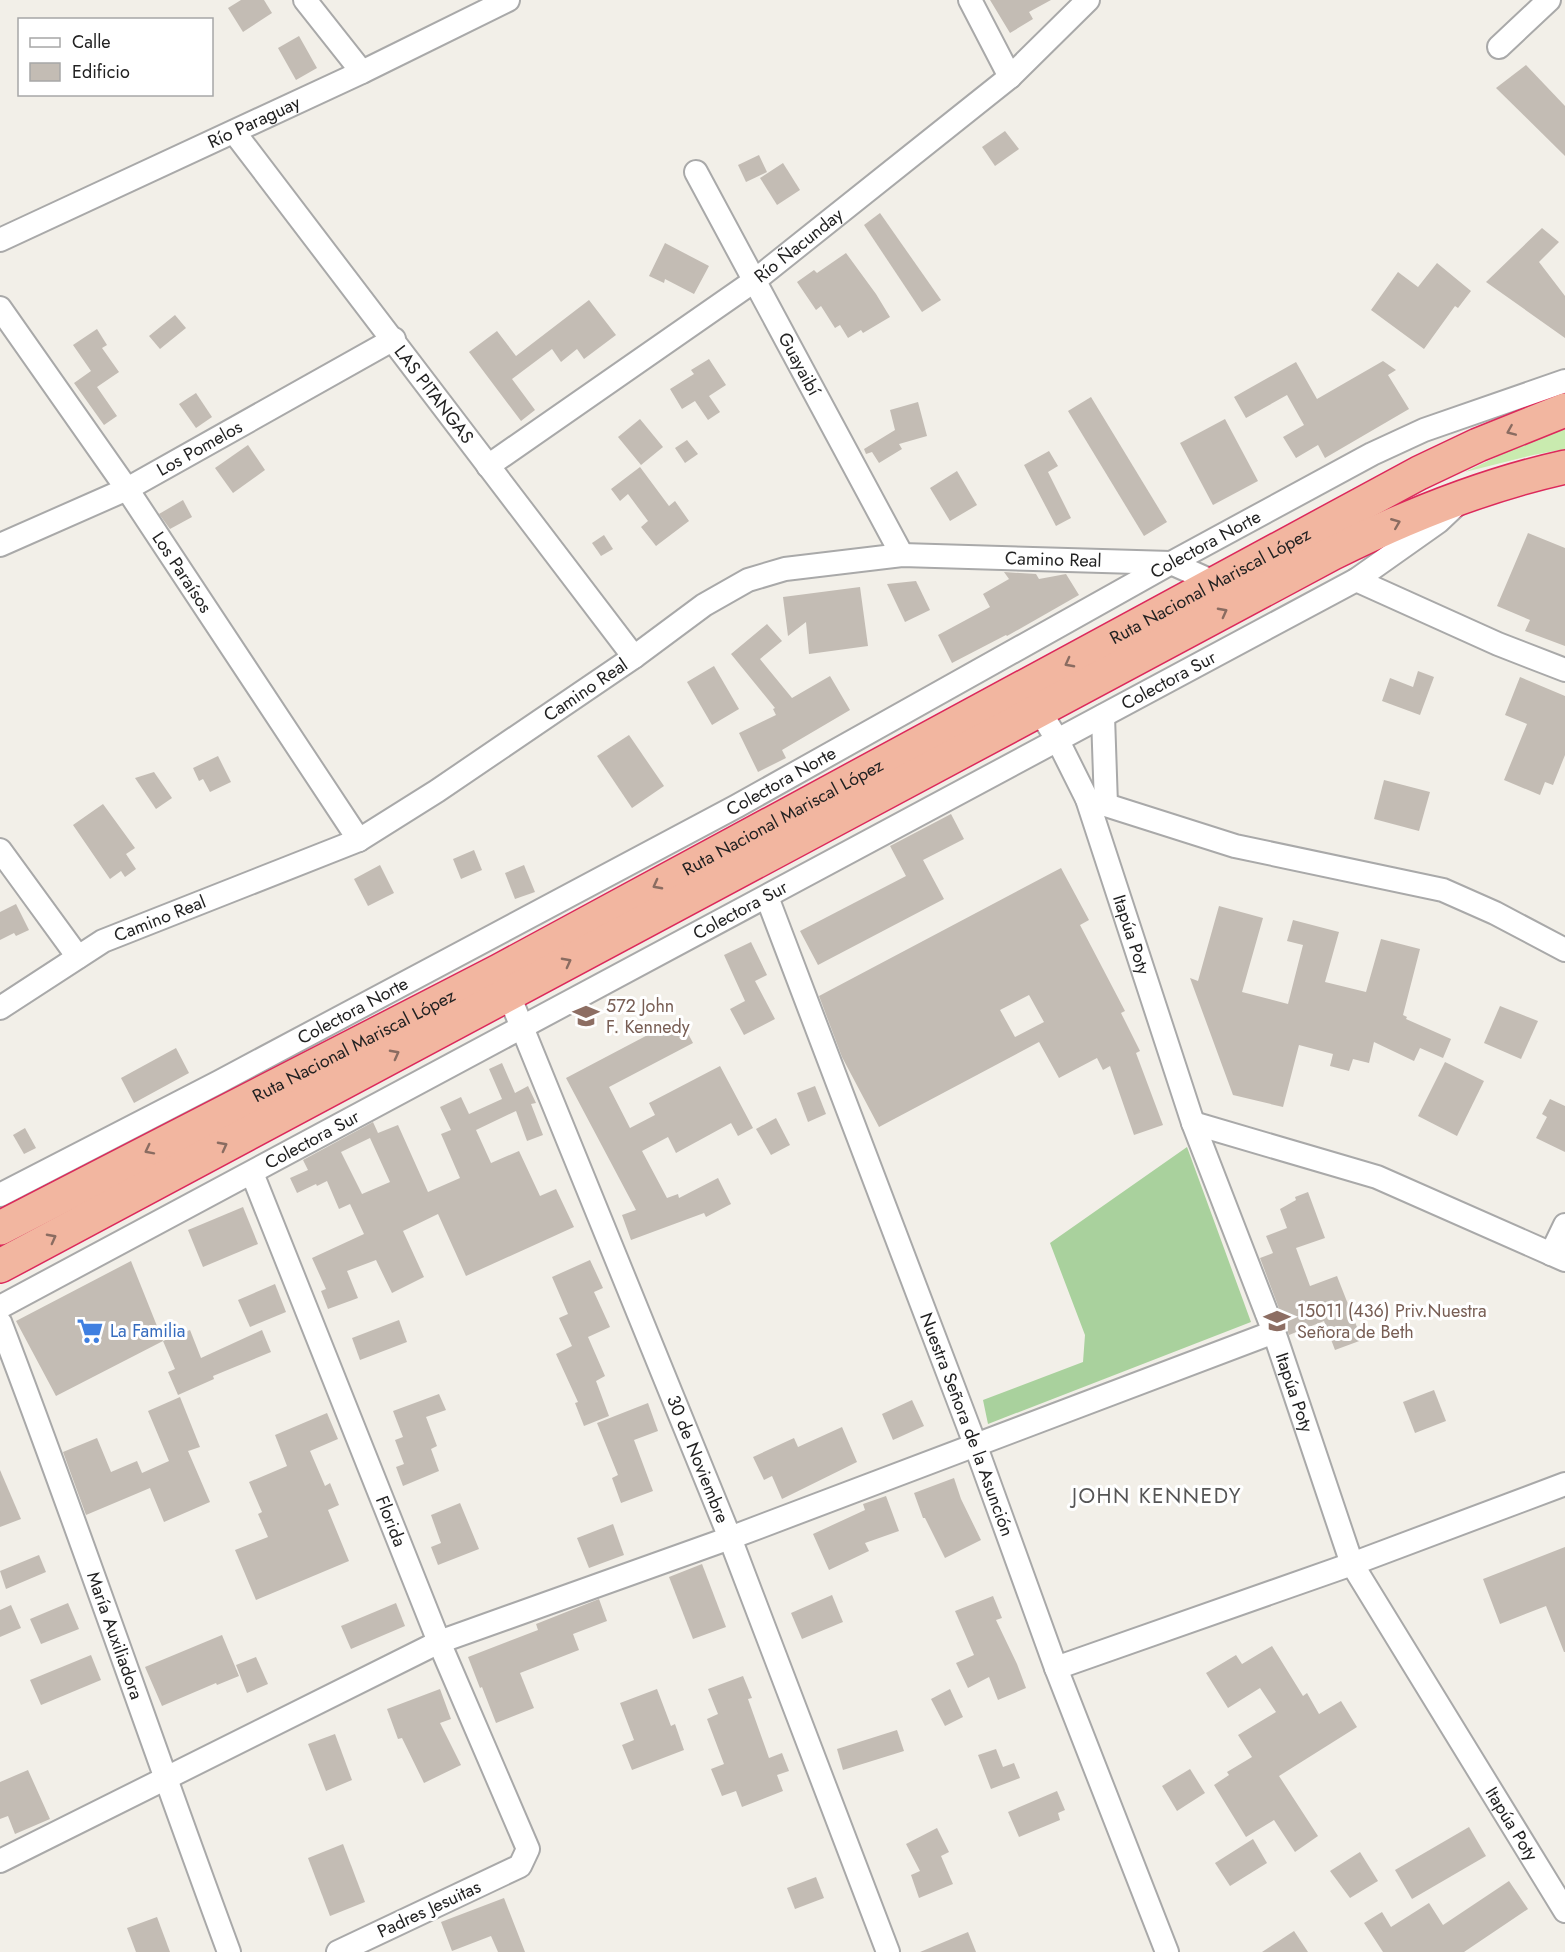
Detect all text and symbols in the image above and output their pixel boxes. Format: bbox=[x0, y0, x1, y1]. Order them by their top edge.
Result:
legend bbox=[18, 18, 213, 96]
text: Calle bbox=[72, 29, 111, 55]
text: Edificio bbox=[72, 59, 130, 85]
street label: Río Paraguay bbox=[204, 89, 304, 155]
street label: Río Ñacunday bbox=[749, 202, 849, 289]
street label: Guayaibí bbox=[772, 328, 827, 401]
street label: LAS PITANGAS bbox=[388, 340, 480, 449]
street label: Los Pomelos bbox=[152, 414, 247, 483]
one-way arrow bbox=[1506, 424, 1517, 436]
street label: Colectora Norte bbox=[1146, 504, 1265, 585]
one-way arrow bbox=[1390, 518, 1401, 530]
street label: Ruta Nacional Mariscal López bbox=[1105, 521, 1316, 651]
street label: Los Paraísos bbox=[146, 527, 218, 618]
street label: Camino Real bbox=[1005, 545, 1102, 574]
one-way arrow bbox=[1216, 607, 1227, 619]
street label: Colectora Sur bbox=[1117, 644, 1221, 717]
street label: Camino Real bbox=[538, 652, 633, 728]
one-way arrow bbox=[1065, 656, 1075, 667]
street label: Colectora Norte bbox=[722, 740, 841, 822]
street label: Ruta Nacional Mariscal López bbox=[678, 752, 889, 882]
street label: Colectora Sur bbox=[688, 874, 793, 946]
one-way arrow bbox=[653, 878, 663, 889]
street label: Camino Real bbox=[110, 889, 210, 948]
street label: Itapúa Poty bbox=[1106, 891, 1157, 978]
one-way arrow bbox=[561, 958, 572, 969]
street label: Colectora Norte bbox=[293, 971, 413, 1051]
street label: Ruta Nacional Mariscal López bbox=[248, 982, 460, 1109]
place label: 572 John F. Kennedy bbox=[606, 993, 690, 1040]
school or university icon: 572 John F. Kennedy bbox=[571, 1001, 601, 1031]
one-way arrow bbox=[389, 1050, 400, 1061]
street label: Colectora Sur bbox=[260, 1103, 365, 1176]
one-way arrow bbox=[217, 1142, 228, 1153]
one-way arrow bbox=[145, 1143, 156, 1154]
one-way arrow bbox=[45, 1234, 56, 1245]
place label: 15011 (436) Priv.Nuestra Señora de Beth bbox=[1297, 1298, 1487, 1345]
school or university icon: 15011 (436) Priv.Nuestra Señora de Beth bbox=[1262, 1306, 1292, 1336]
street label: Nuestra Señora de la Asunción bbox=[913, 1309, 1020, 1540]
supermarket icon: La Familia bbox=[75, 1316, 105, 1346]
place label: La Familia bbox=[110, 1318, 185, 1344]
street label: Itapúa Poty bbox=[1269, 1349, 1320, 1436]
street label: 30 de Noviembre bbox=[660, 1391, 736, 1527]
district label: JOHN KENNEDY bbox=[1069, 1481, 1242, 1511]
street label: Florida bbox=[369, 1492, 413, 1551]
street label: María Auxiliadora bbox=[80, 1568, 150, 1703]
street label: Itapúa Poty bbox=[1479, 1782, 1544, 1866]
street label: Padres Jesuitas bbox=[373, 1874, 485, 1944]

